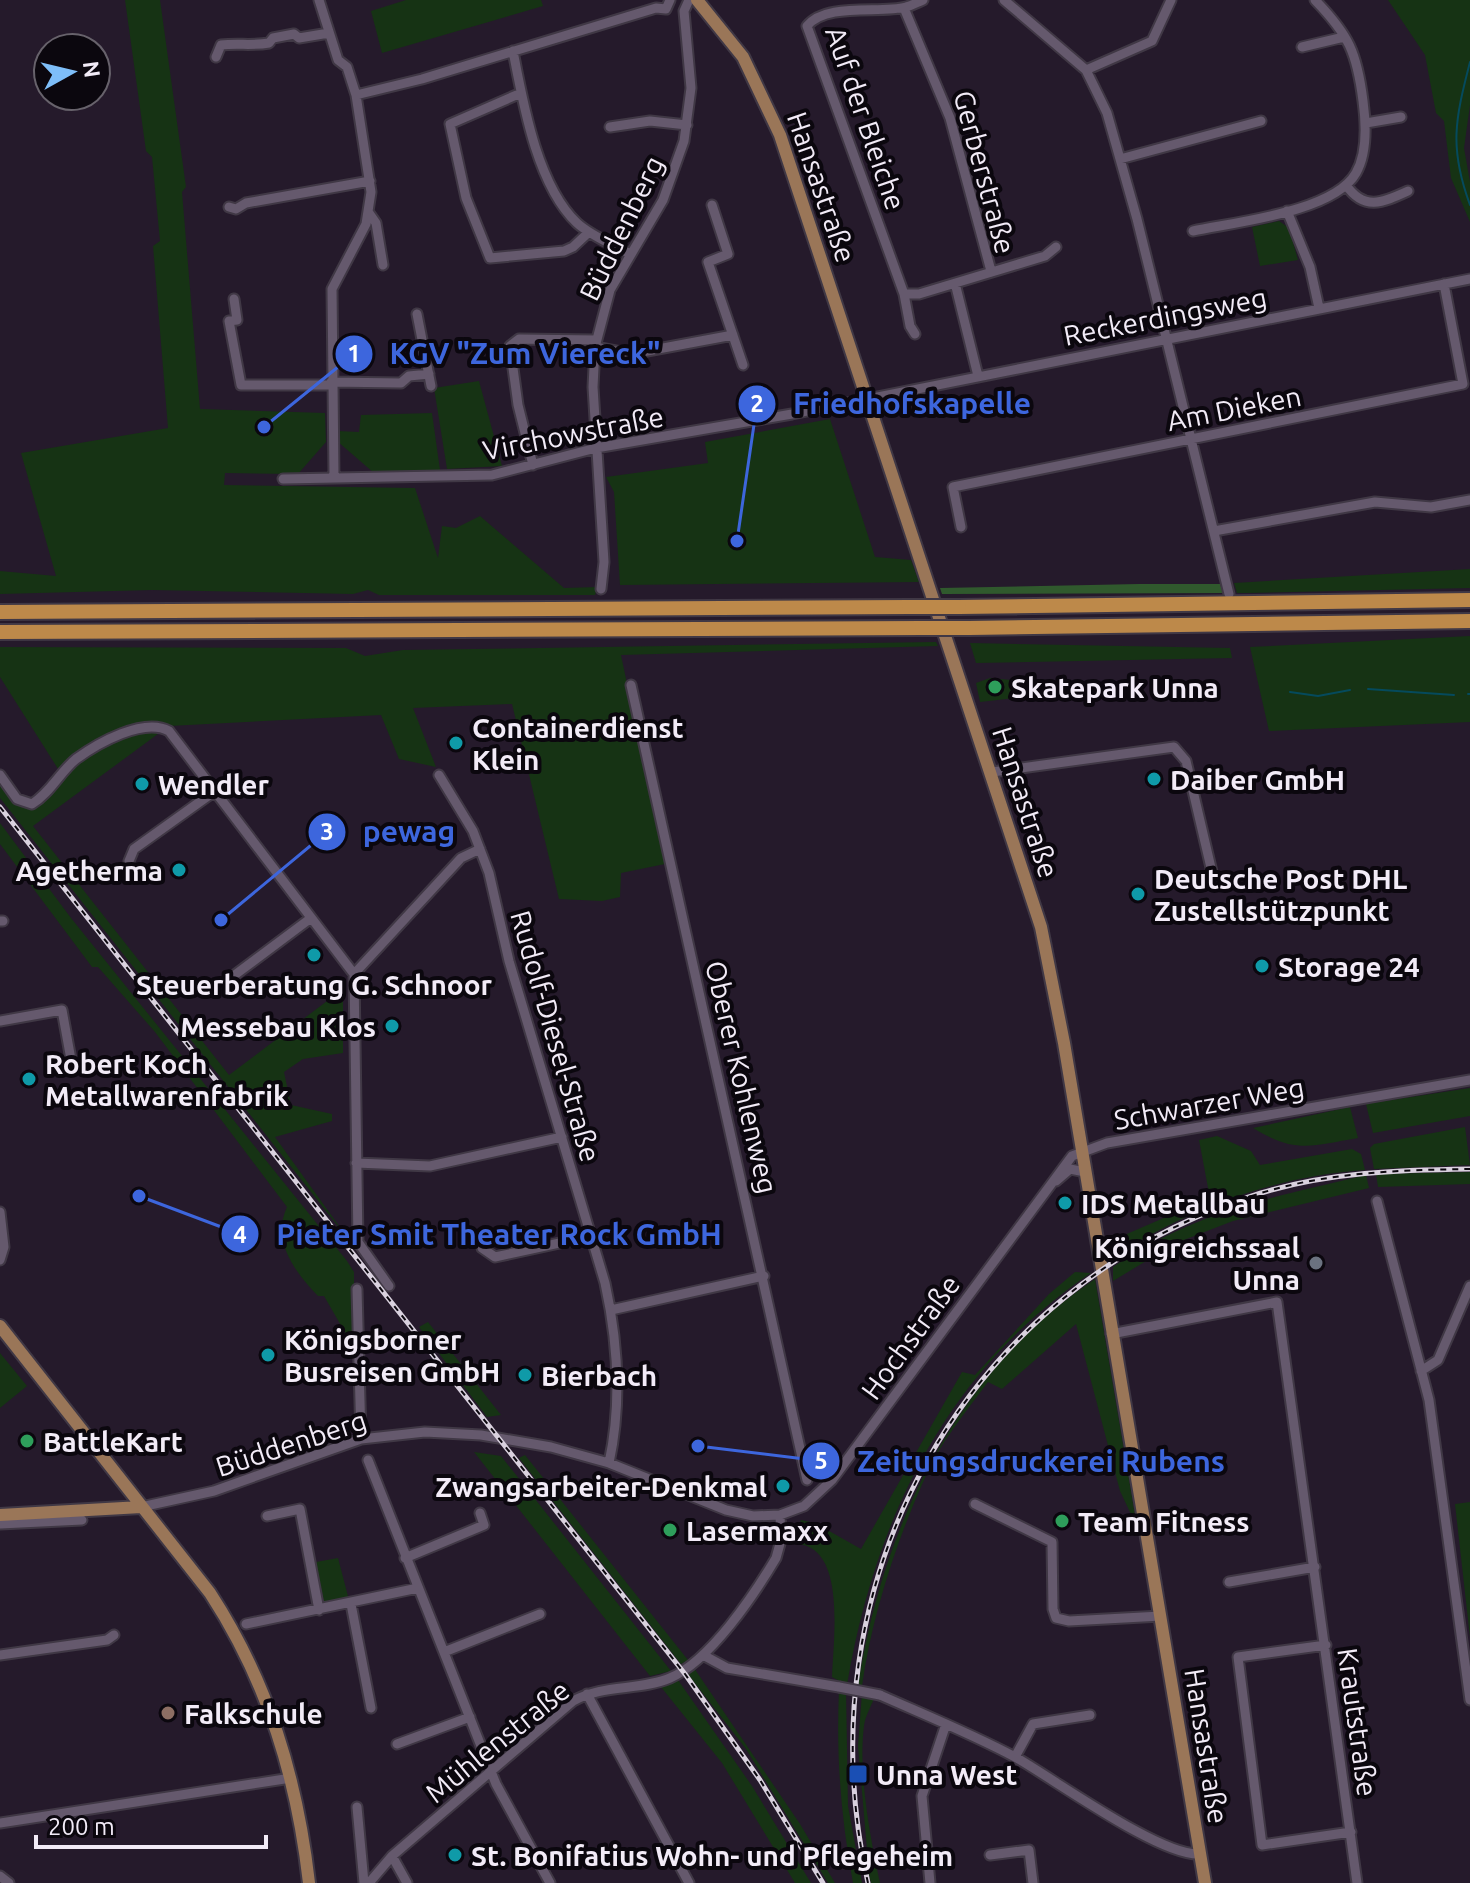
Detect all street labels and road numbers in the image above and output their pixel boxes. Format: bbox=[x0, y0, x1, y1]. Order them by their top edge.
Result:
street label: Auf der Bleiche bbox=[820, 22, 912, 214]
street label: Gerberstraße bbox=[948, 87, 1022, 257]
street label: Hansastraße bbox=[782, 108, 862, 266]
street label: Büddenberg bbox=[573, 151, 669, 305]
street label: Reckerdingsweg bbox=[1061, 281, 1269, 351]
street label: Am Dieken bbox=[1164, 380, 1304, 436]
street label: Virchowstraße bbox=[480, 400, 666, 466]
street label: Hansastraße bbox=[987, 723, 1065, 881]
street label: Rudolf-Diesel-Straße bbox=[505, 907, 607, 1165]
street label: Oberer Kohlenweg bbox=[700, 958, 784, 1196]
street label: Schwarzer Weg bbox=[1112, 1071, 1306, 1135]
street label: Hochstraße bbox=[855, 1269, 965, 1405]
street label: Büddenberg bbox=[212, 1404, 370, 1482]
street label: Krautstraße bbox=[1332, 1646, 1384, 1798]
street label: Hansastraße bbox=[1179, 1666, 1235, 1826]
street label: Mühlenstraße bbox=[419, 1674, 575, 1808]

